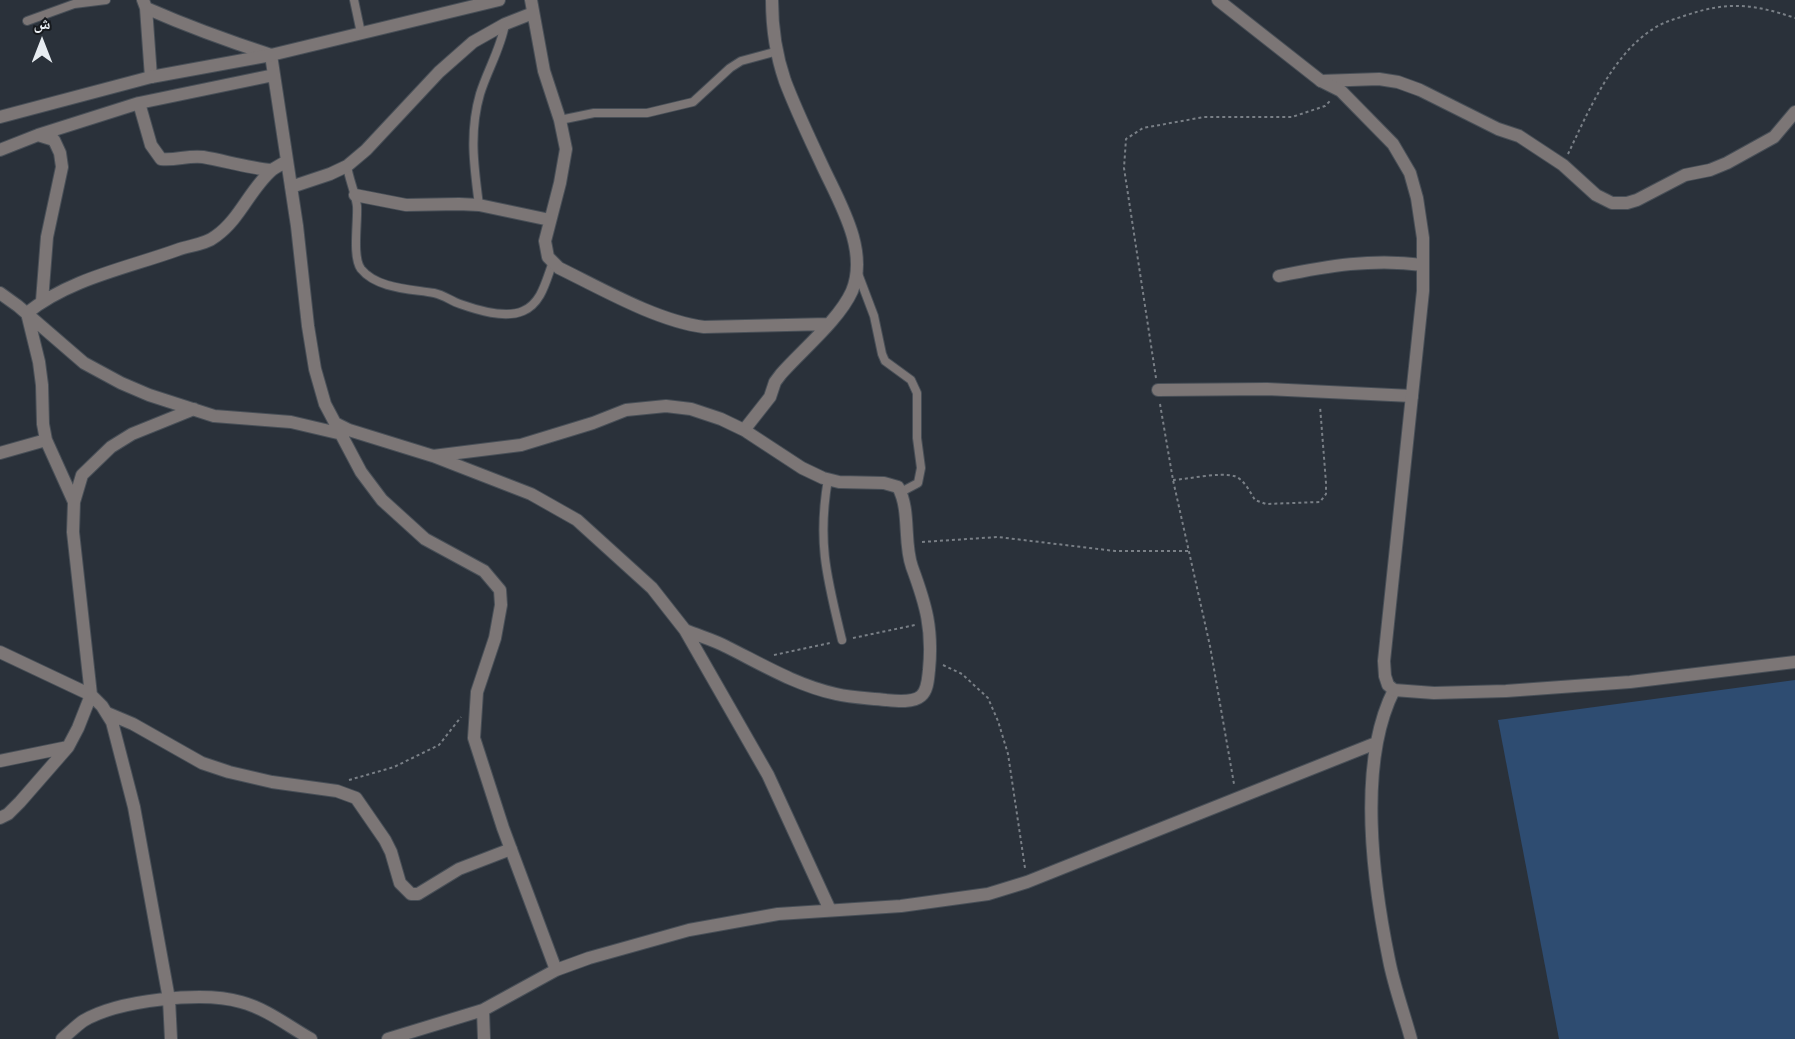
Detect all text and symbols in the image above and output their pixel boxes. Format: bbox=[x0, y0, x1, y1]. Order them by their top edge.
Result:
north arrow bbox=[12, 12, 72, 72]
text: ش bbox=[34, 14, 50, 33]

